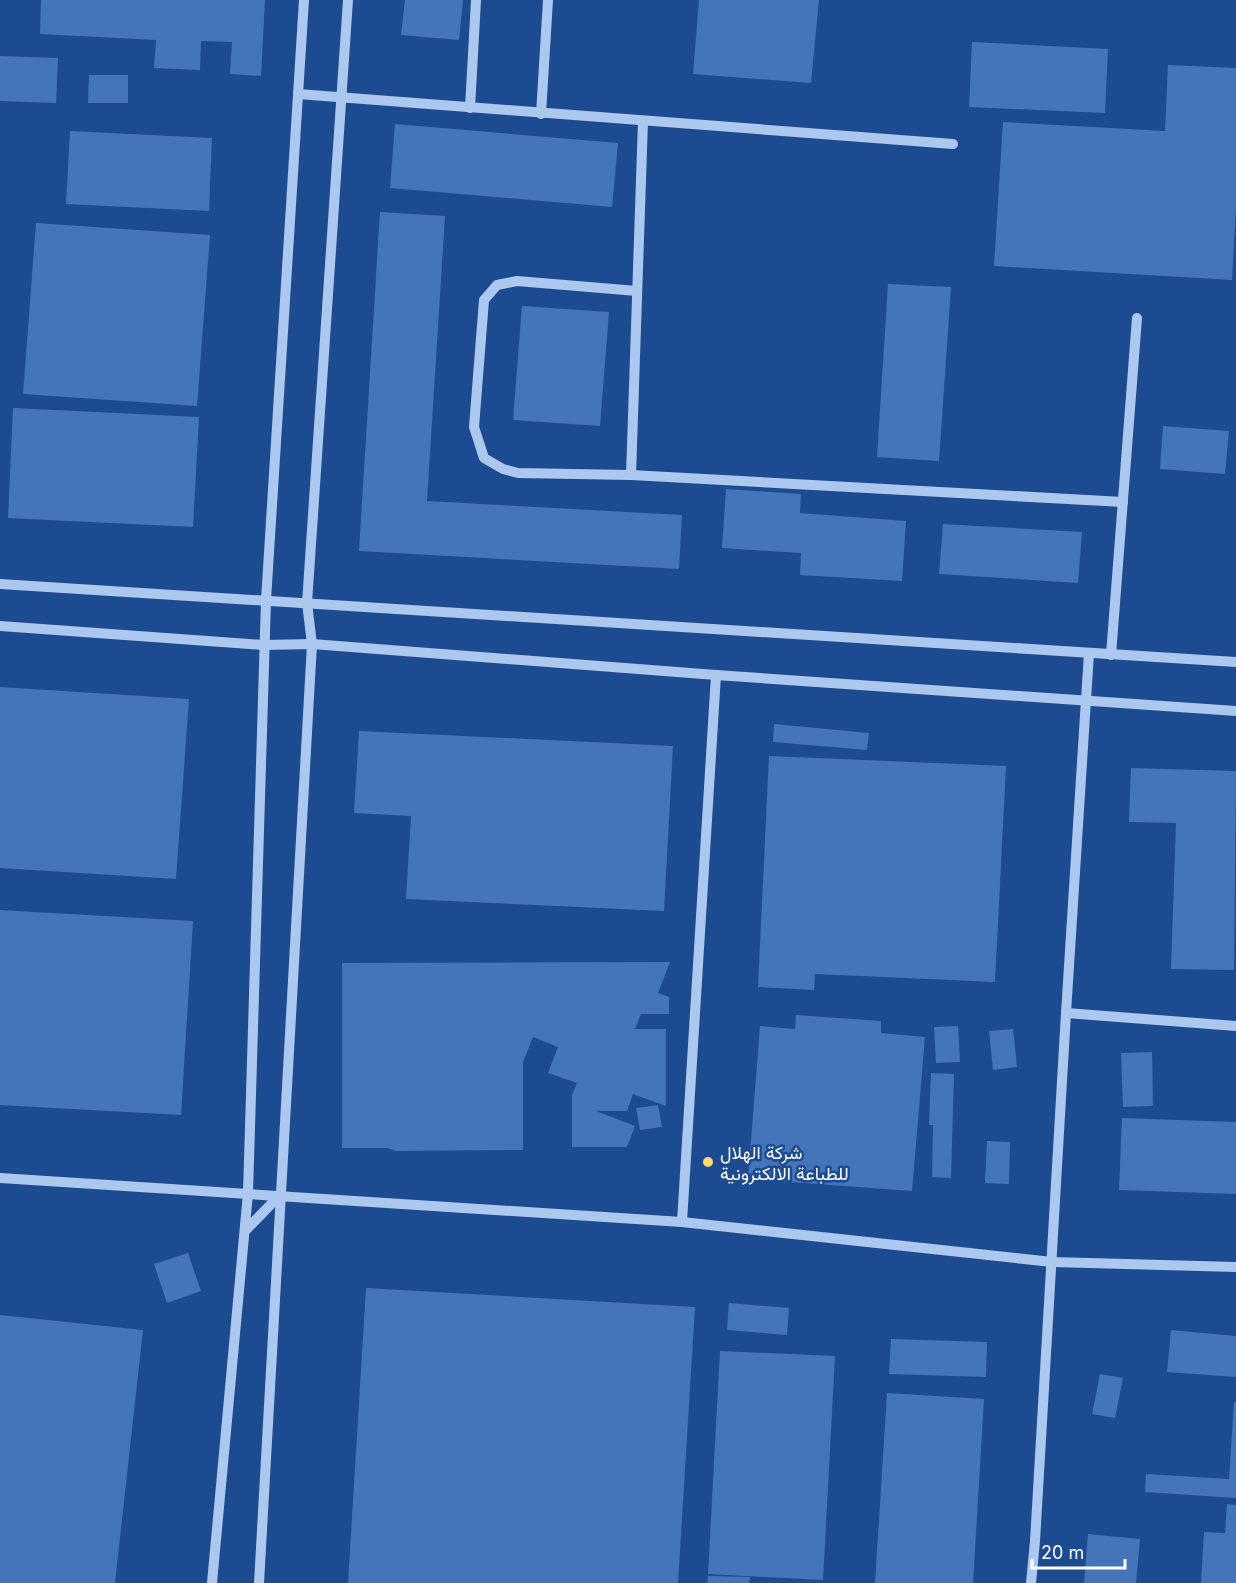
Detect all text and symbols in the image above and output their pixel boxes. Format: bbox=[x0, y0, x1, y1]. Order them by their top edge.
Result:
place label: شركة الهلال للطباعة الالكترونية bbox=[720, 1142, 849, 1185]
marker: شركة الهلال للطباعة الالكترونية bbox=[701, 1155, 715, 1169]
scale bar bbox=[1032, 1532, 1125, 1570]
text: 20 m bbox=[1041, 1542, 1084, 1563]

